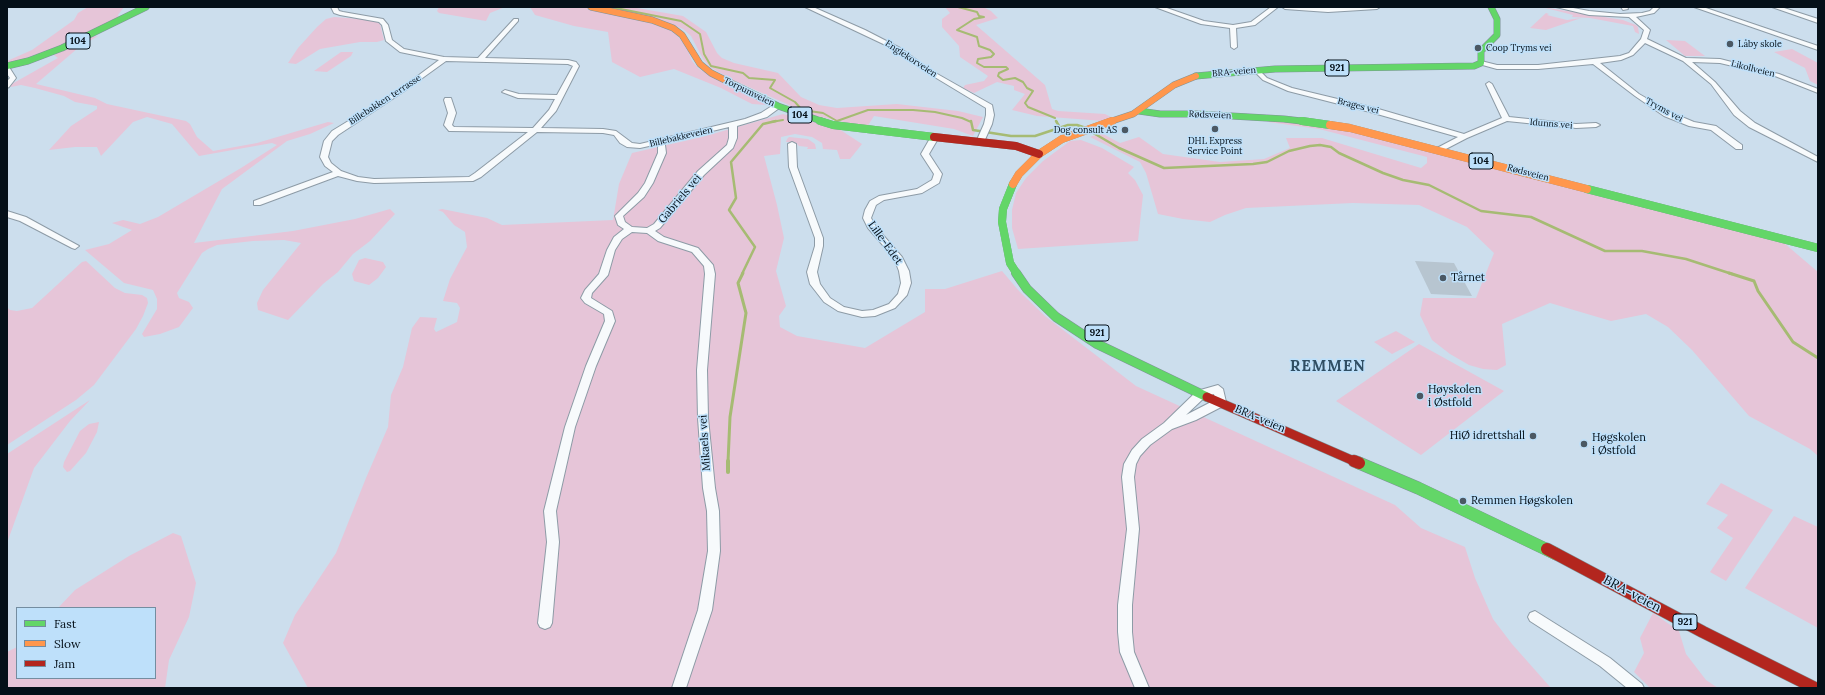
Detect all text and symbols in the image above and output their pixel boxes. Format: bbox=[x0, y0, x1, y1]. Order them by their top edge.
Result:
road number: 104 bbox=[66, 33, 90, 49]
street label: Englekorveien bbox=[883, 38, 939, 80]
marker: Låby skole bbox=[1725, 39, 1735, 49]
place label: Låby skole bbox=[1738, 39, 1782, 49]
marker: Coop Tryms vei bbox=[1473, 43, 1483, 53]
place label: Coop Tryms vei bbox=[1486, 43, 1551, 53]
street label: Likollveien bbox=[1730, 58, 1776, 80]
road number: 921 bbox=[1325, 60, 1349, 76]
street label: BRA-veien bbox=[1212, 65, 1256, 79]
street label: Billebakken terrasse bbox=[347, 73, 423, 127]
street label: Torpumveien bbox=[722, 75, 776, 109]
street label: Brages vei bbox=[1336, 96, 1380, 116]
street label: Tryms vei bbox=[1643, 96, 1685, 124]
road number: 104 bbox=[788, 107, 812, 123]
street label: Rødsveien bbox=[1188, 109, 1232, 121]
street label: Idunns vei bbox=[1529, 117, 1573, 131]
street label: Billebakkeveien bbox=[648, 124, 714, 150]
marker: DHL Express Service Point bbox=[1210, 124, 1220, 134]
place label: Dog consult AS bbox=[1054, 125, 1117, 135]
marker: Dog consult AS bbox=[1120, 125, 1130, 135]
place label: DHL Express Service Point bbox=[1187, 136, 1243, 157]
road number: 104 bbox=[1469, 153, 1493, 169]
street label: Rødsveien bbox=[1506, 162, 1550, 184]
street label: Gabriels vei bbox=[656, 172, 704, 226]
street label: Lille-Edet bbox=[865, 219, 905, 267]
place label: Tårnet bbox=[1451, 271, 1485, 285]
marker: Tårnet bbox=[1438, 273, 1448, 283]
road number: 921 bbox=[1085, 325, 1109, 341]
district label: REMMEN bbox=[1290, 358, 1366, 376]
place label: Høyskolen i Østfold bbox=[1428, 383, 1481, 409]
marker: Høyskolen i Østfold bbox=[1415, 391, 1425, 401]
street label: BRA-veien bbox=[1233, 402, 1287, 436]
street label: Mikaels vei bbox=[696, 414, 714, 472]
place label: HiØ idrettshall bbox=[1450, 429, 1525, 443]
marker: HiØ idrettshall bbox=[1528, 431, 1538, 441]
place label: Høgskolen i Østfold bbox=[1592, 431, 1646, 457]
marker: Høgskolen i Østfold bbox=[1579, 439, 1589, 449]
place label: Remmen Høgskolen bbox=[1471, 494, 1573, 508]
marker: Remmen Høgskolen bbox=[1458, 496, 1468, 506]
street label: BRA-veien bbox=[1600, 572, 1664, 616]
legend bbox=[16, 607, 156, 679]
road number: 921 bbox=[1673, 614, 1697, 630]
text: Fast bbox=[54, 616, 77, 631]
text: Slow bbox=[54, 636, 81, 651]
text: Jam bbox=[54, 656, 75, 671]

